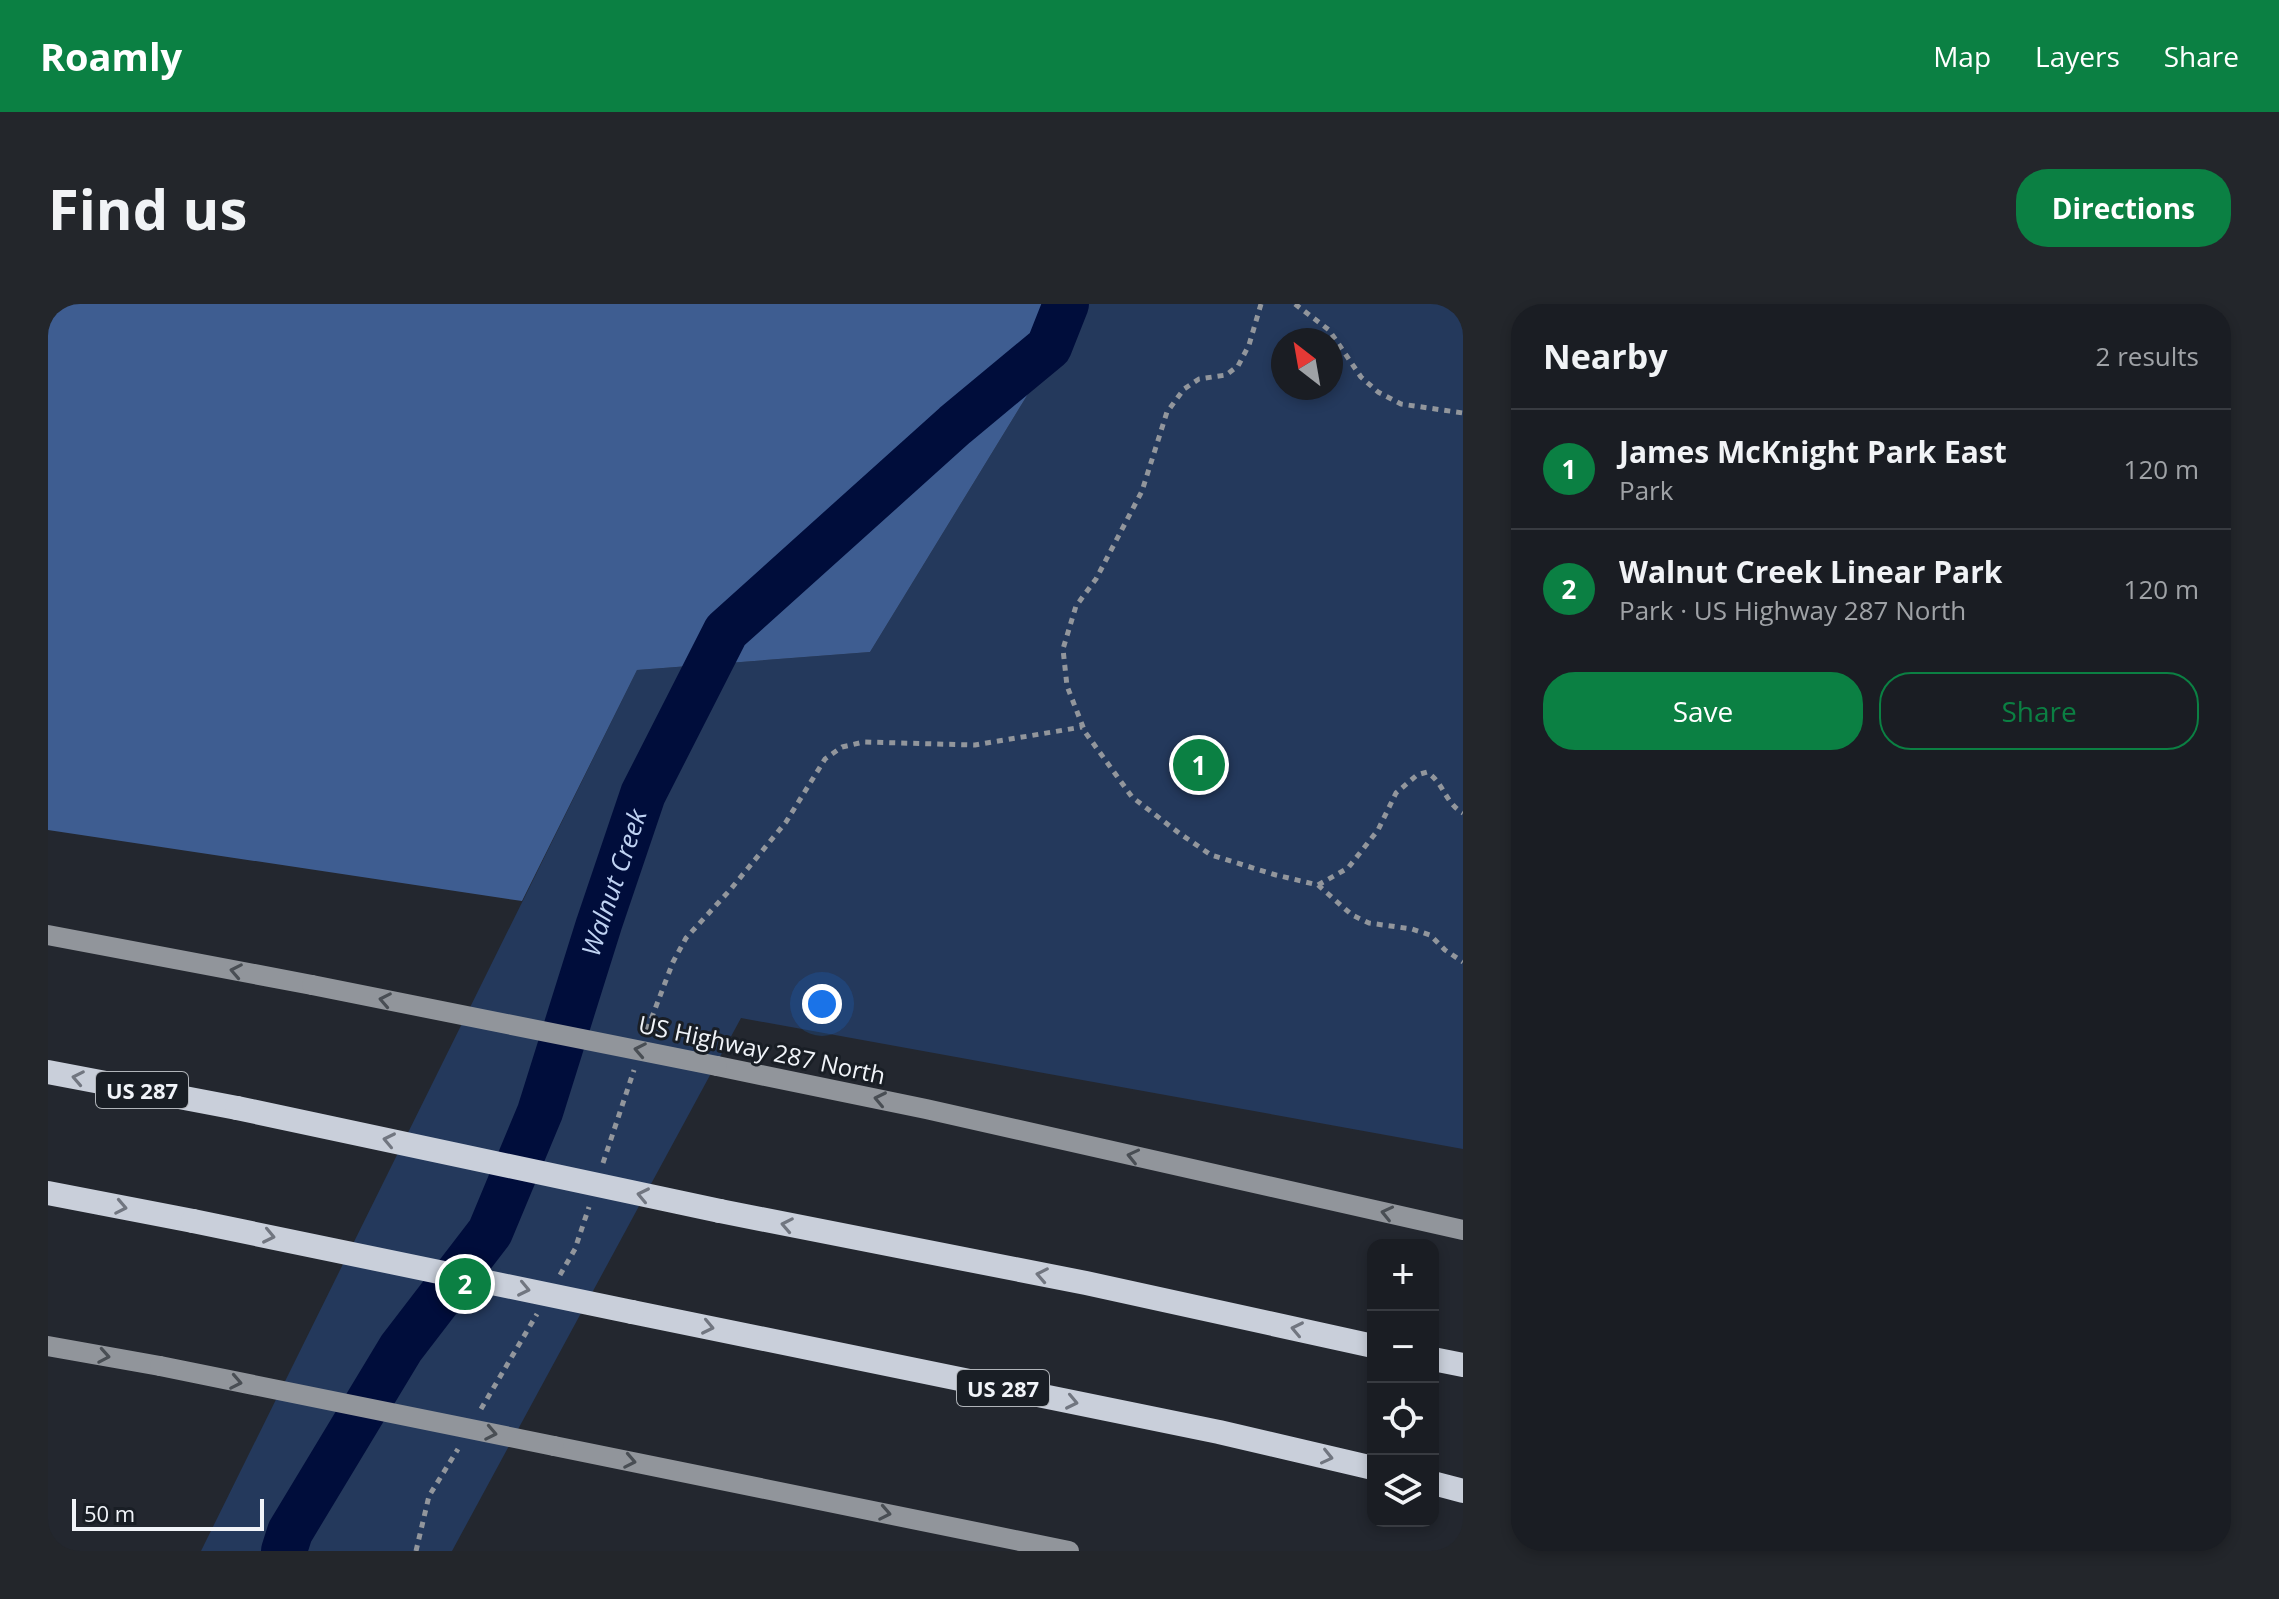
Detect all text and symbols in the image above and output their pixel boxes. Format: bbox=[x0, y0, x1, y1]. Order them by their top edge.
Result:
text: Roamly bbox=[40, 30, 182, 82]
text: Map bbox=[1933, 37, 1991, 75]
text: Layers bbox=[2035, 37, 2120, 75]
text: Share bbox=[2164, 37, 2239, 75]
button: Directions bbox=[2016, 169, 2231, 247]
text: Find us bbox=[48, 170, 247, 246]
north arrow bbox=[1271, 328, 1343, 400]
text: Nearby bbox=[1543, 333, 1668, 379]
text: 2 results bbox=[2096, 338, 2199, 374]
text: James McKnight Park East bbox=[1619, 431, 2007, 472]
text: 1 bbox=[1562, 451, 1576, 487]
text: 120 m bbox=[2124, 451, 2199, 487]
text: Park bbox=[1619, 472, 1673, 508]
text: Walnut Creek Linear Park bbox=[1619, 551, 2002, 592]
text: 2 bbox=[1562, 571, 1576, 607]
text: 120 m bbox=[2124, 571, 2199, 607]
text: Park · US Highway 287 North bbox=[1619, 592, 1966, 628]
button: Save bbox=[1543, 672, 1863, 750]
button: Share bbox=[1879, 672, 2199, 750]
pin: 1 bbox=[1173, 735, 1225, 795]
water label: Walnut Creek bbox=[572, 803, 655, 960]
one-way arrow bbox=[229, 963, 242, 980]
your location bbox=[802, 984, 842, 1024]
one-way arrow bbox=[379, 992, 392, 1009]
street label: US Highway 287 North bbox=[636, 1007, 888, 1091]
one-way arrow bbox=[634, 1043, 647, 1060]
one-way arrow bbox=[71, 1070, 84, 1087]
road number: US 287 bbox=[96, 1072, 188, 1108]
one-way arrow bbox=[873, 1092, 886, 1109]
one-way arrow bbox=[383, 1132, 397, 1149]
one-way arrow bbox=[1127, 1148, 1141, 1165]
one-way arrow bbox=[637, 1187, 651, 1204]
one-way arrow bbox=[113, 1198, 127, 1215]
one-way arrow bbox=[1381, 1205, 1394, 1222]
one-way arrow bbox=[781, 1217, 794, 1234]
one-way arrow bbox=[263, 1227, 276, 1244]
map controls bbox=[1367, 1239, 1439, 1527]
button: + bbox=[1367, 1239, 1439, 1311]
pin: 2 bbox=[439, 1254, 491, 1314]
one-way arrow bbox=[1036, 1267, 1049, 1284]
one-way arrow bbox=[517, 1280, 531, 1297]
button: − bbox=[1367, 1311, 1439, 1383]
one-way arrow bbox=[701, 1318, 715, 1335]
one-way arrow bbox=[1290, 1321, 1304, 1338]
one-way arrow bbox=[97, 1347, 111, 1364]
road number: US 287 bbox=[957, 1370, 1049, 1406]
one-way arrow bbox=[229, 1372, 243, 1389]
button: locate bbox=[1367, 1383, 1439, 1455]
one-way arrow bbox=[1065, 1393, 1079, 1410]
one-way arrow bbox=[484, 1424, 497, 1441]
one-way arrow bbox=[1319, 1447, 1333, 1464]
one-way arrow bbox=[623, 1452, 637, 1469]
button: layers bbox=[1367, 1455, 1439, 1527]
scale bar bbox=[72, 1495, 264, 1531]
text: 50 m bbox=[84, 1498, 135, 1528]
one-way arrow bbox=[878, 1503, 892, 1520]

